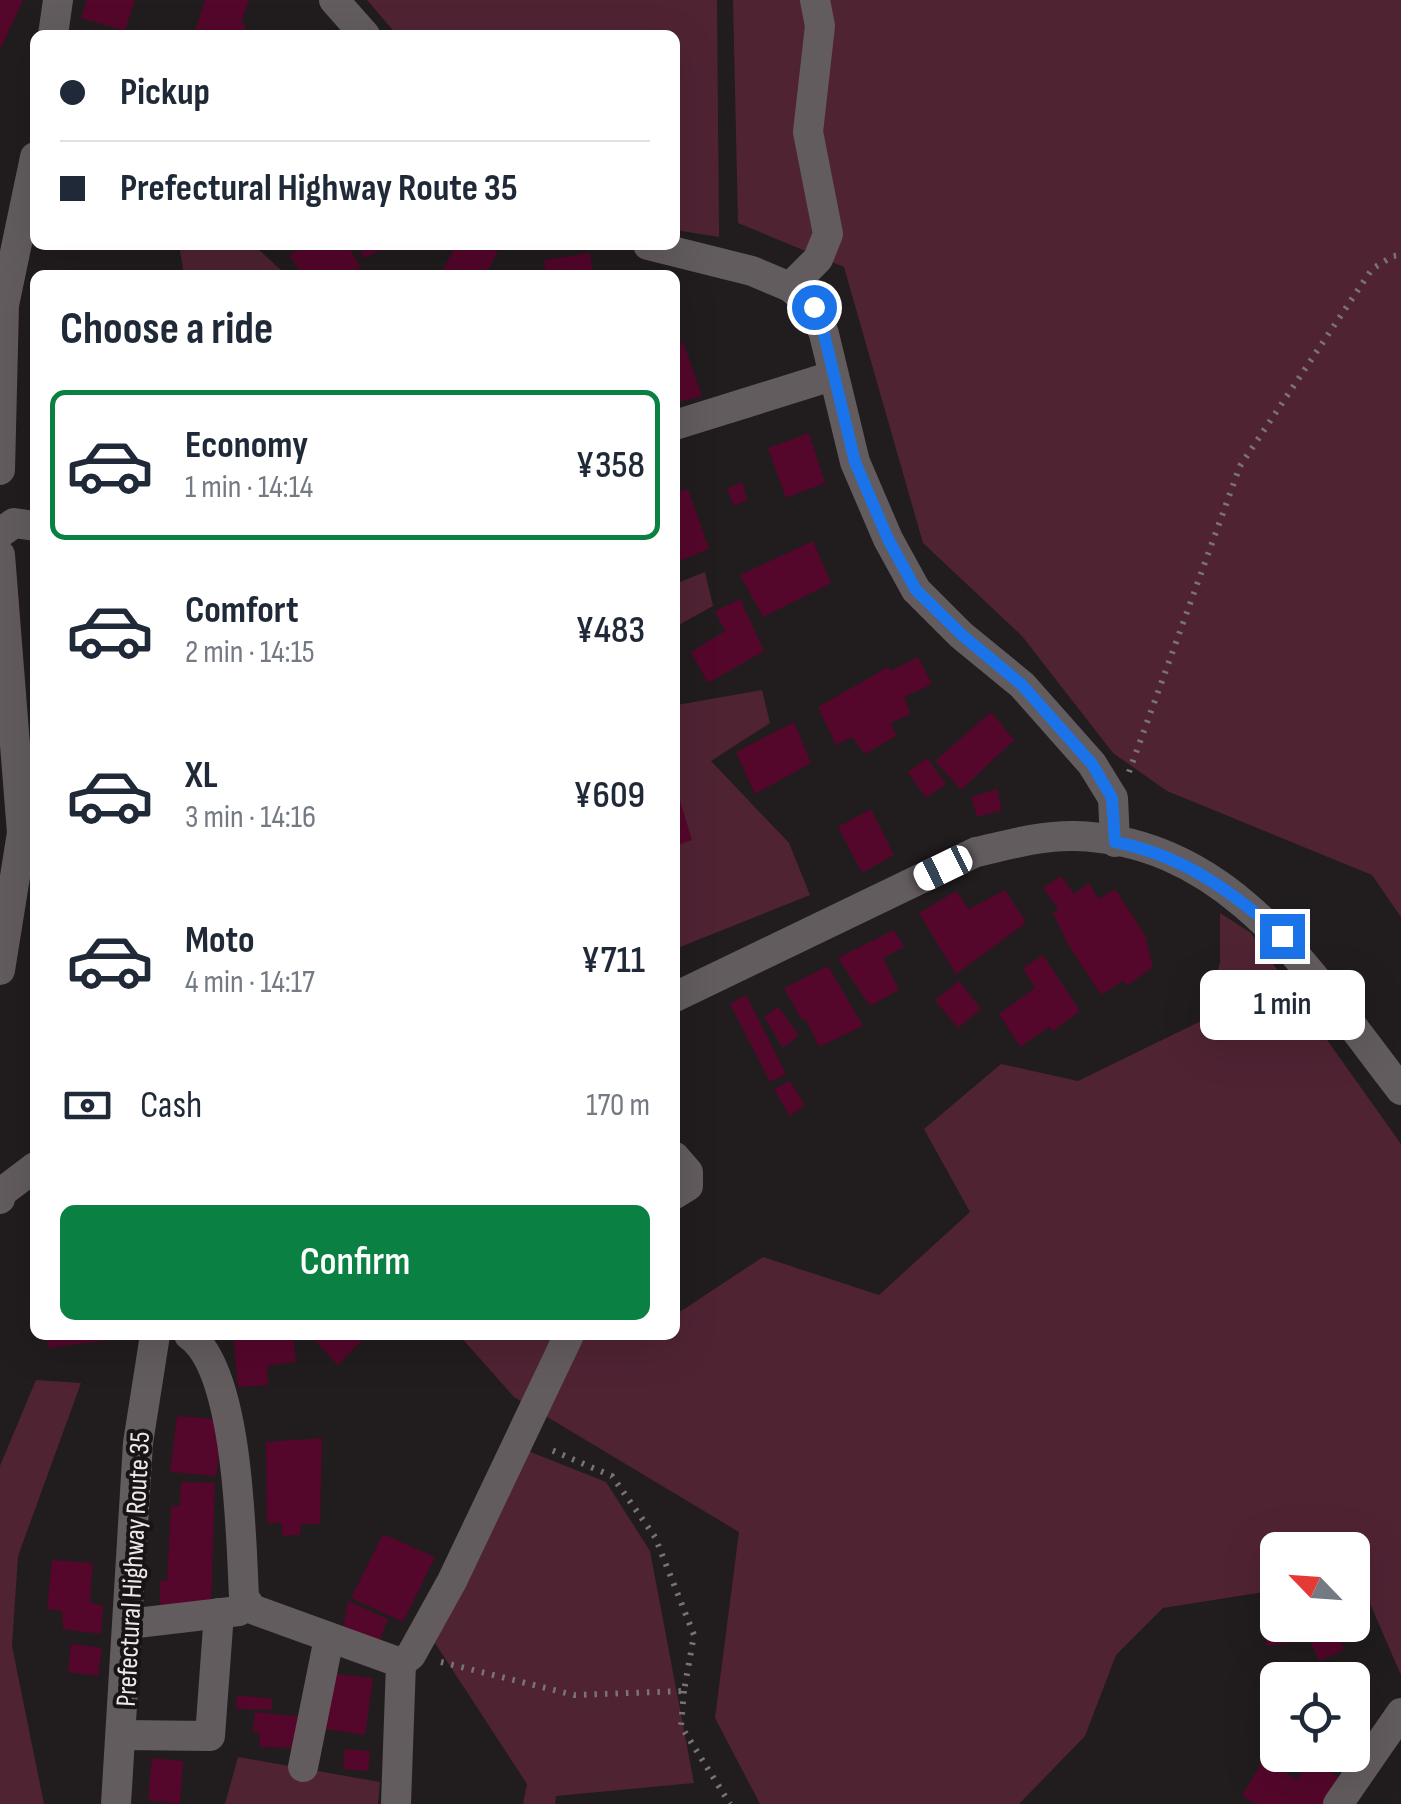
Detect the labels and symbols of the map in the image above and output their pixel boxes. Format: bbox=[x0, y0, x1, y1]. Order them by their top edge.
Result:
route start bbox=[792, 285, 837, 330]
car bbox=[909, 841, 977, 895]
route end bbox=[1260, 914, 1305, 959]
callout: 1 min bbox=[1200, 971, 1364, 1041]
street label: Prefectural Highway Route 35 bbox=[110, 1431, 157, 1707]
north arrow bbox=[1260, 1532, 1370, 1642]

